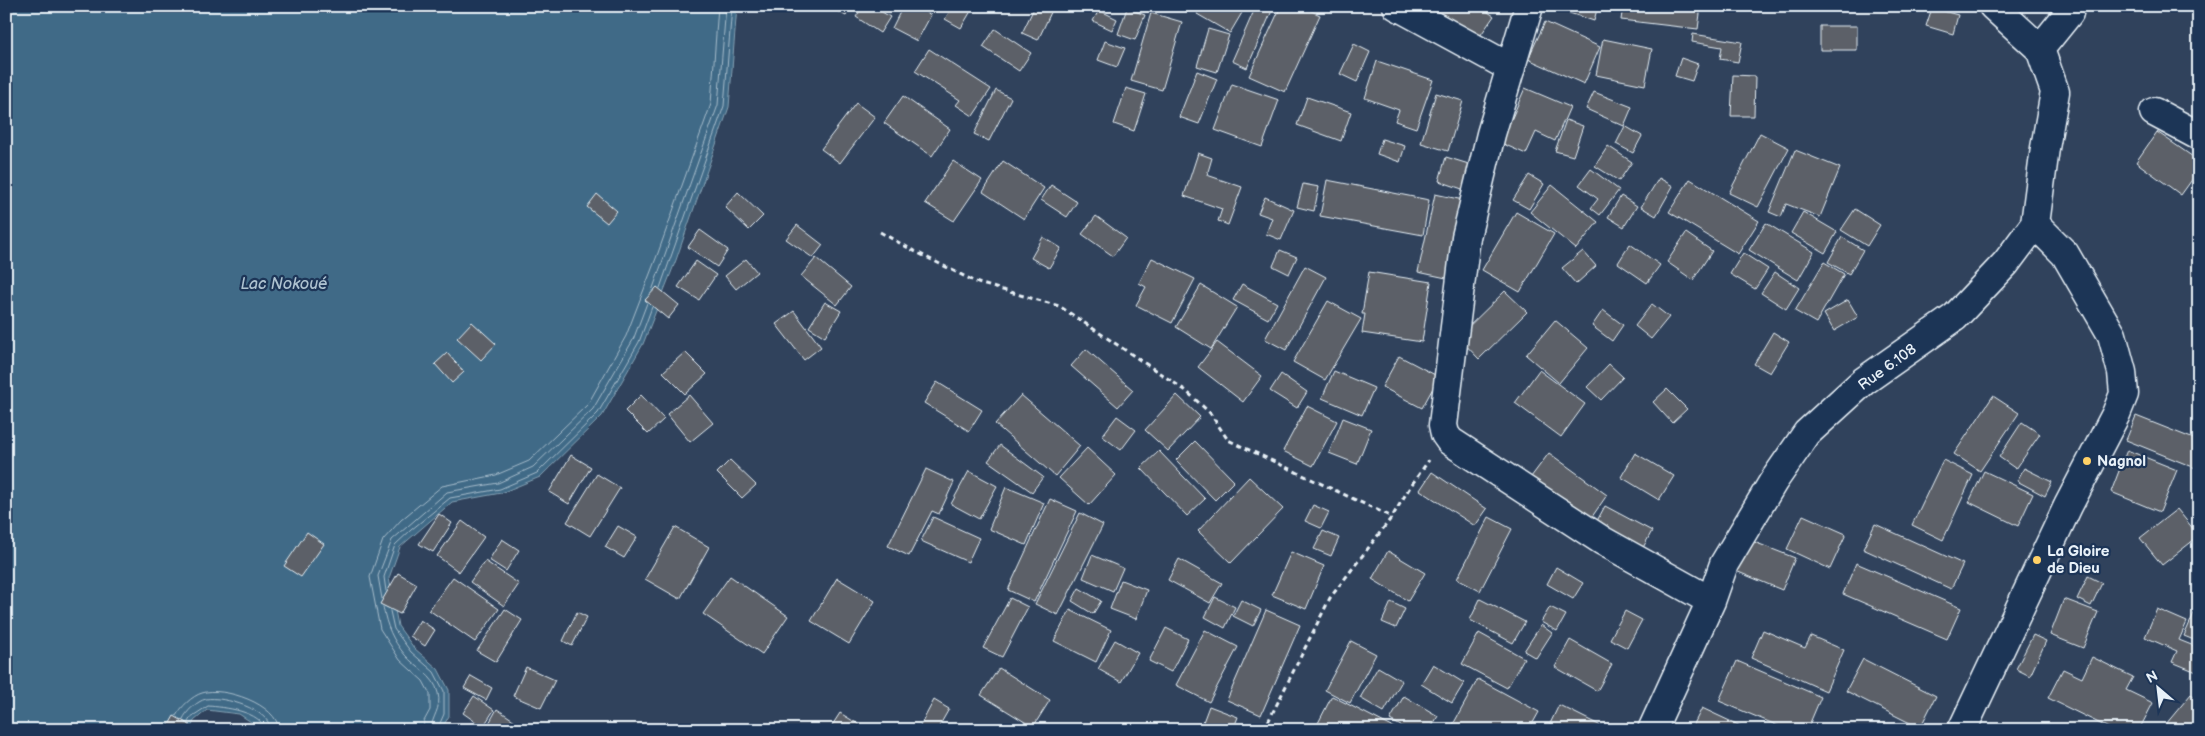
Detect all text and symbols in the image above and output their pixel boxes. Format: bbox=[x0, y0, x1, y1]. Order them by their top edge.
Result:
water label: Lac Nokoué bbox=[241, 275, 327, 294]
street label: Rue 6.108 bbox=[1854, 340, 1920, 395]
place label: Nagnol bbox=[2097, 452, 2146, 471]
marker: Nagnol bbox=[2081, 455, 2093, 467]
place label: La Gloire de Dieu bbox=[2047, 542, 2110, 578]
marker: La Gloire de Dieu bbox=[2031, 554, 2043, 566]
north arrow bbox=[2132, 664, 2182, 714]
text: N bbox=[2143, 667, 2161, 687]

